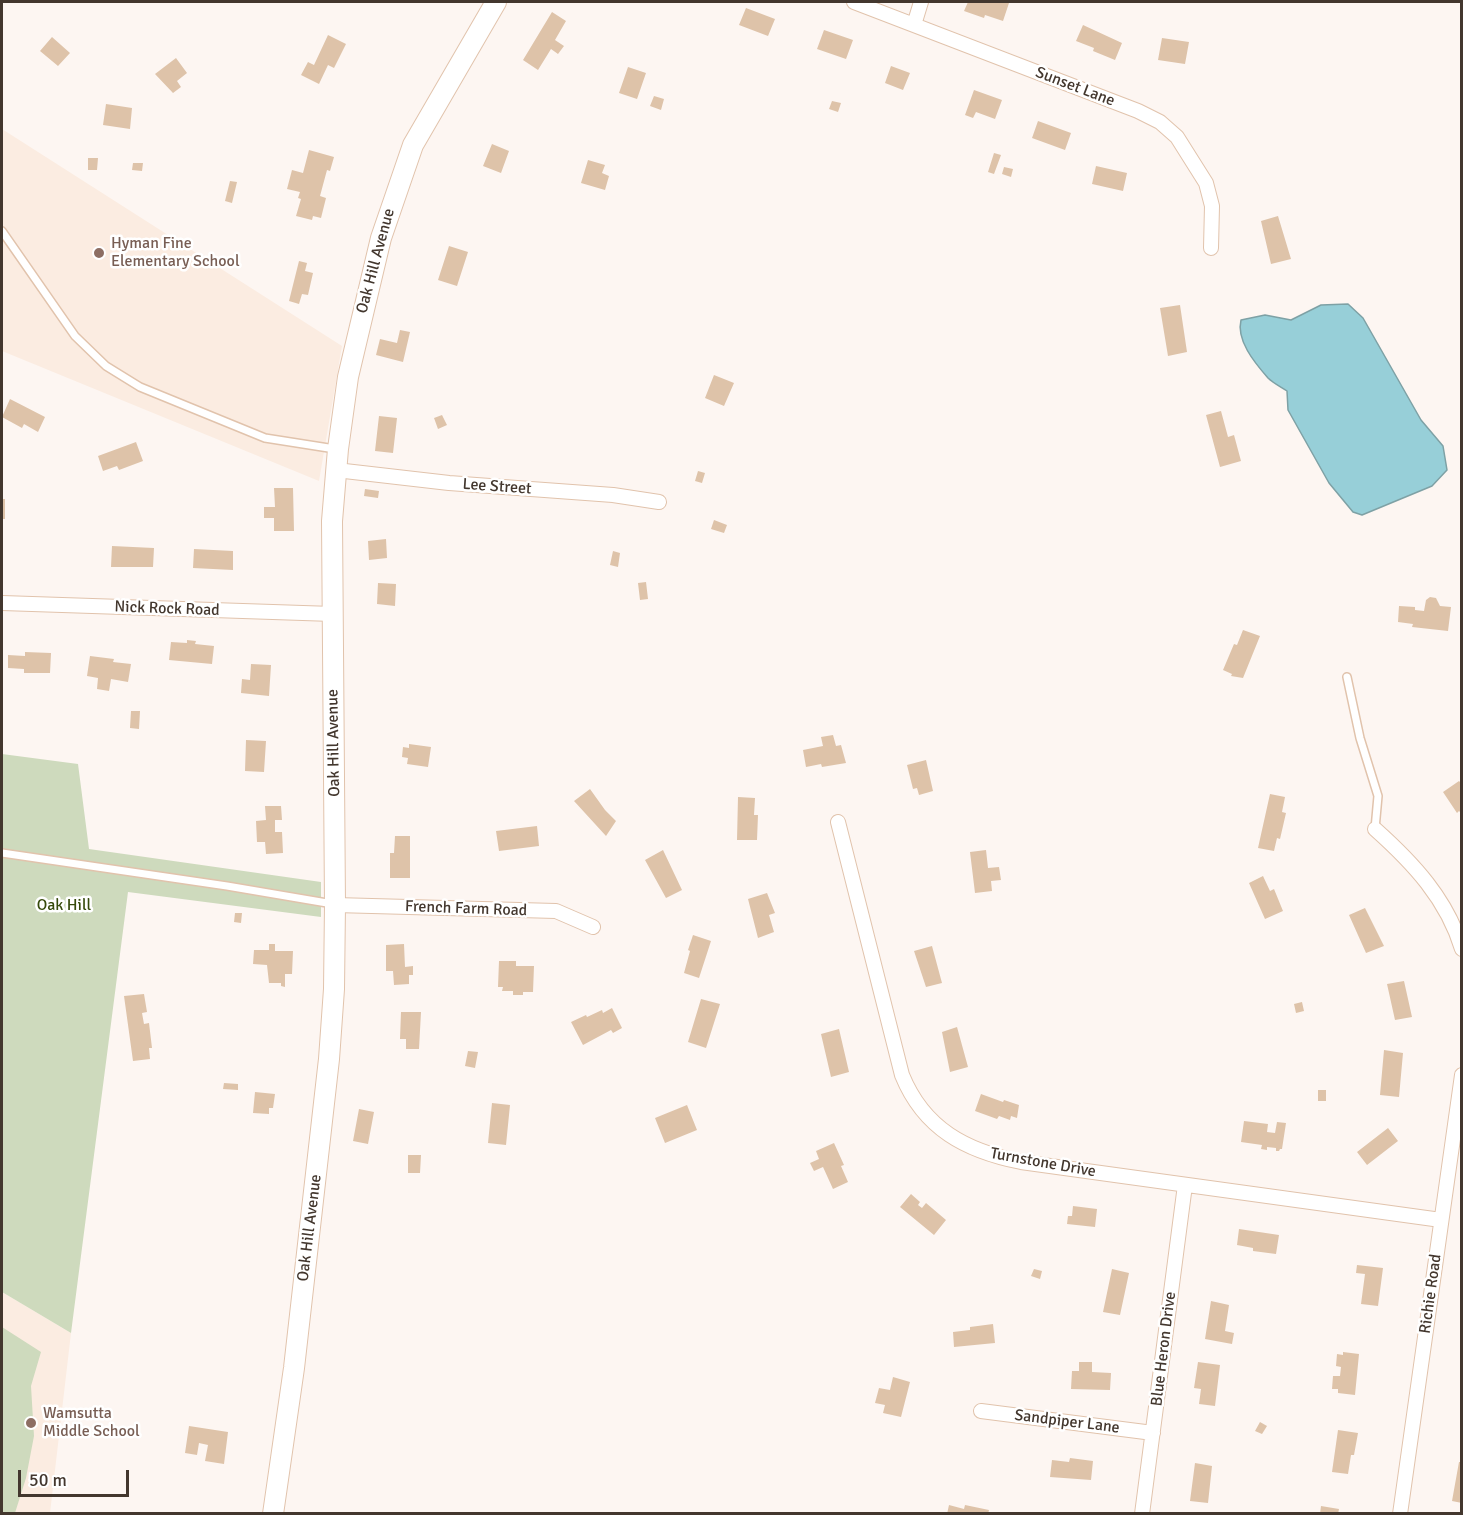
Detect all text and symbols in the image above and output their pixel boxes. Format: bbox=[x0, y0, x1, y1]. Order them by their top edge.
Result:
street label: Sunset Lane bbox=[1033, 63, 1117, 111]
street label: Oak Hill Avenue bbox=[353, 206, 399, 316]
place label: Hyman Fine Elementary School bbox=[111, 234, 240, 272]
marker: Hyman Fine Elementary School bbox=[92, 246, 106, 260]
street label: Lee Street bbox=[462, 475, 532, 499]
street label: Nick Rock Road bbox=[114, 598, 220, 620]
street label: Oak Hill Avenue bbox=[323, 689, 345, 797]
park label: Oak Hill bbox=[37, 896, 91, 916]
street label: French Farm Road bbox=[405, 897, 527, 921]
street label: Turnstone Drive bbox=[989, 1144, 1097, 1182]
street label: Oak Hill Avenue bbox=[294, 1173, 326, 1283]
street label: Richie Road bbox=[1416, 1253, 1446, 1335]
street label: Blue Heron Drive bbox=[1147, 1291, 1181, 1407]
place label: Wamsutta Middle School bbox=[43, 1404, 140, 1442]
street label: Sandpiper Lane bbox=[1013, 1406, 1121, 1438]
marker: Wamsutta Middle School bbox=[24, 1416, 38, 1430]
scale bar bbox=[21, 1458, 132, 1496]
text: 50 m bbox=[29, 1469, 67, 1491]

